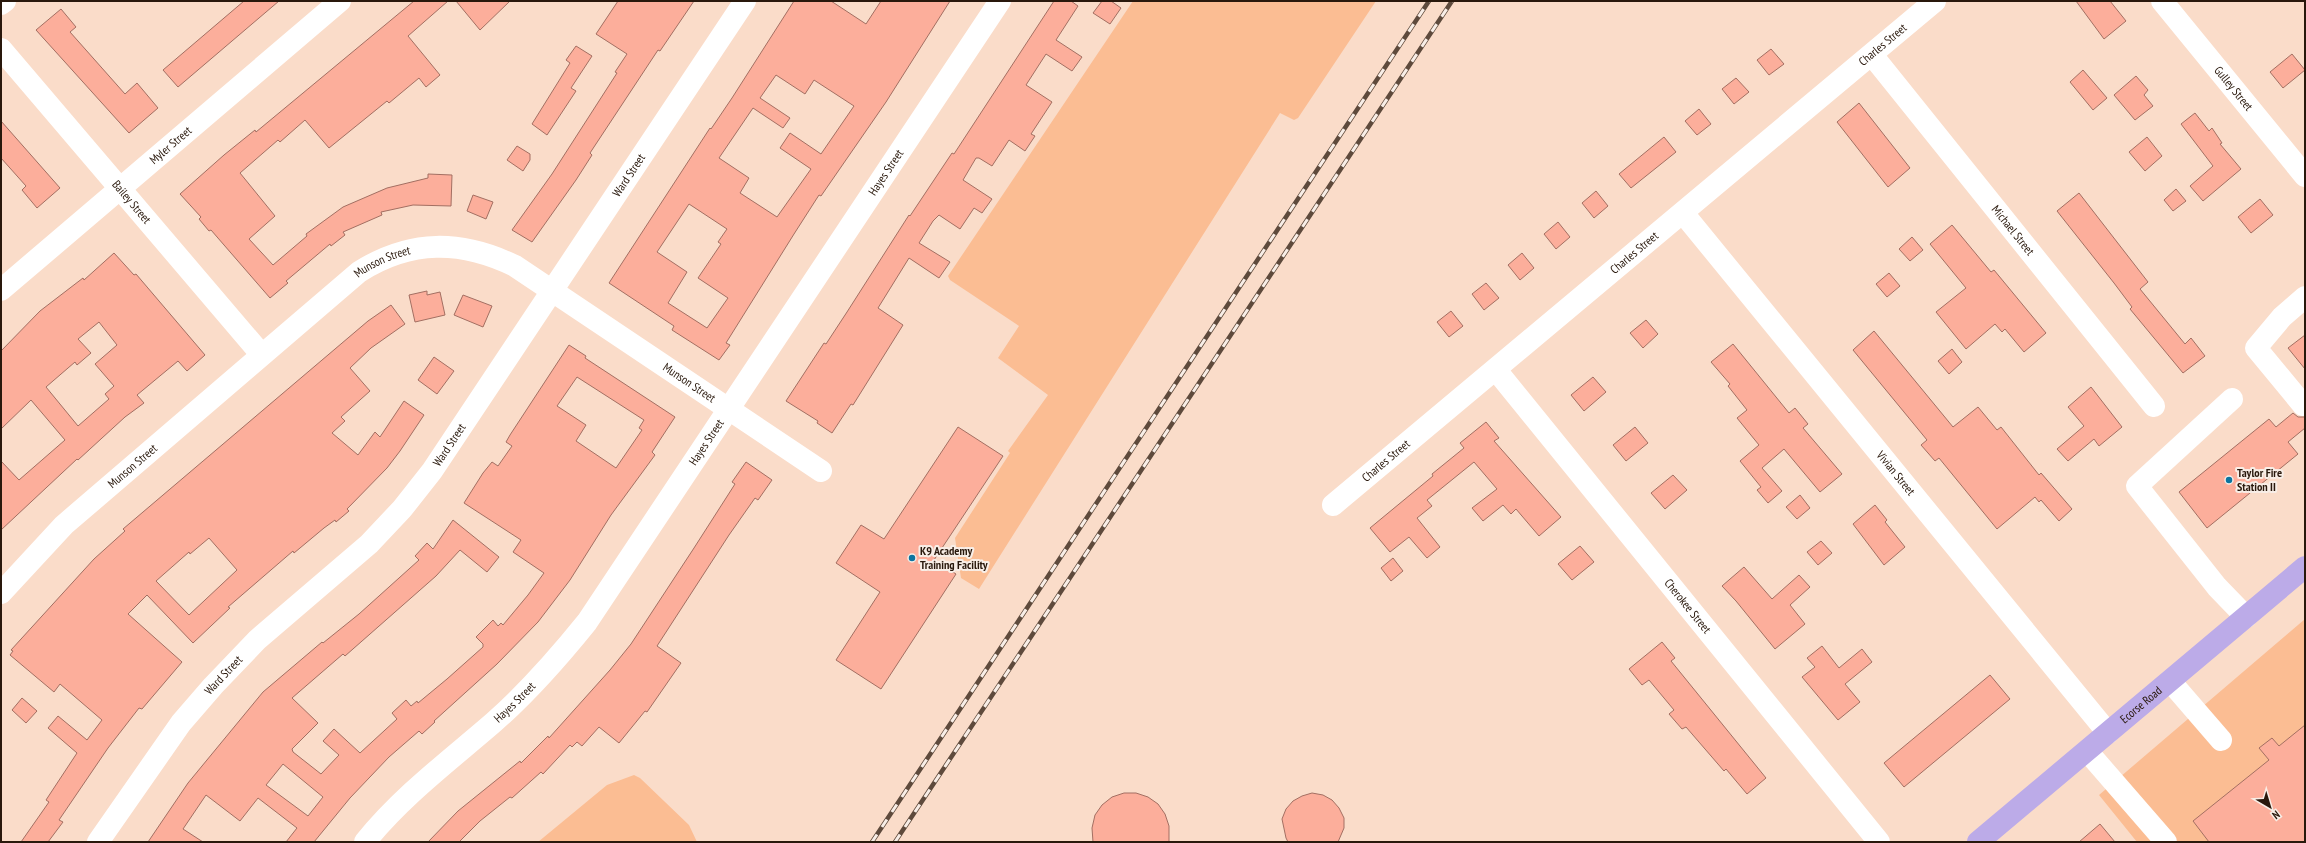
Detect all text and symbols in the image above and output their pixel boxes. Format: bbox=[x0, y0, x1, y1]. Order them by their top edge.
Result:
street label: Charles Street bbox=[1855, 19, 1910, 69]
street label: Gulley Street bbox=[2211, 63, 2257, 114]
street label: Myler Street bbox=[146, 122, 195, 167]
street label: Hayes Street bbox=[865, 146, 907, 198]
street label: Ward Street bbox=[609, 150, 649, 199]
street label: Bailey Street bbox=[109, 177, 155, 227]
street label: Michael Street bbox=[1989, 202, 2038, 259]
street label: Charles Street bbox=[1607, 227, 1662, 277]
street label: Munson Street bbox=[350, 242, 412, 280]
street label: Munson Street bbox=[660, 359, 719, 406]
street label: Hayes Street bbox=[685, 416, 727, 468]
street label: Ward Street bbox=[429, 420, 469, 469]
street label: Charles Street bbox=[1358, 435, 1413, 485]
street label: Munson Street bbox=[105, 440, 160, 491]
street label: Vivian Street bbox=[1873, 447, 1919, 499]
place label: Taylor Fire Station II bbox=[2237, 465, 2282, 494]
marker: Taylor Fire Station II bbox=[2224, 475, 2234, 485]
place label: K9 Academy Training Facility bbox=[920, 543, 988, 572]
marker: K9 Academy Training Facility bbox=[907, 553, 917, 563]
street label: Cherokee Street bbox=[1661, 575, 1715, 637]
street label: Ward Street bbox=[201, 652, 246, 698]
street label: Hayes Street bbox=[490, 678, 539, 726]
street label: Ecorse Road bbox=[2117, 683, 2165, 726]
north arrow bbox=[2250, 787, 2290, 827]
text: N bbox=[2269, 808, 2283, 822]

